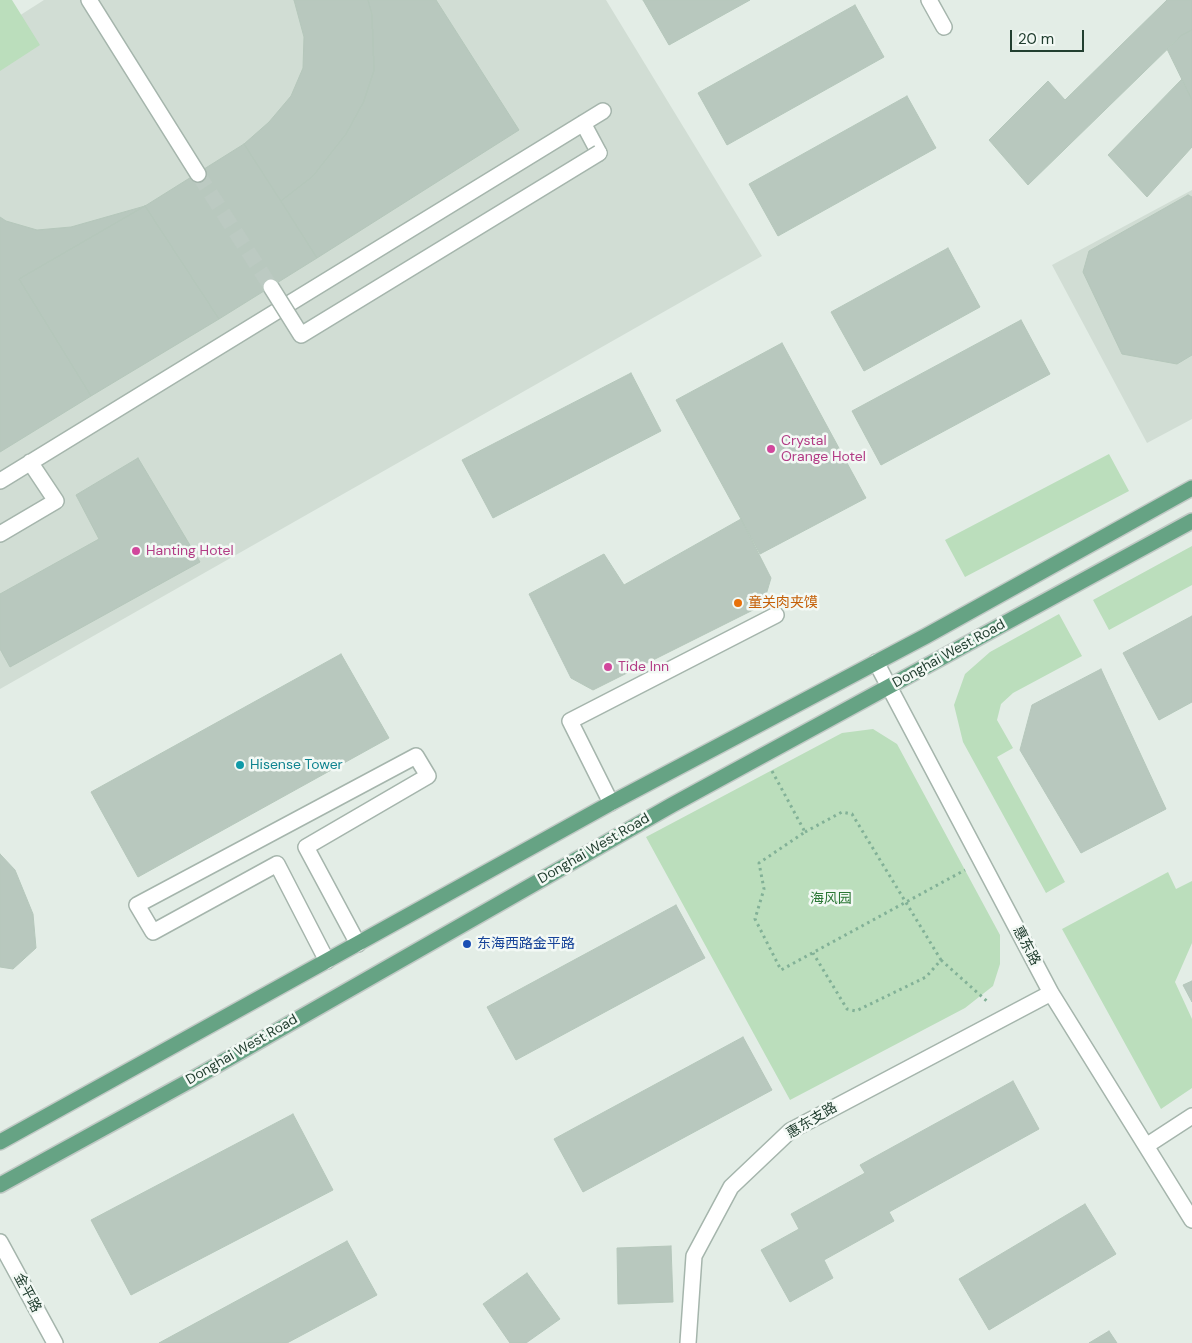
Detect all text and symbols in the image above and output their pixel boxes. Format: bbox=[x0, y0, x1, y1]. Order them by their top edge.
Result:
scale bar bbox=[1012, 20, 1086, 52]
text: 20 m bbox=[1018, 29, 1054, 49]
place label: Crystal Orange Hotel bbox=[781, 433, 866, 466]
marker: Crystal Orange Hotel bbox=[765, 443, 777, 455]
place label: Hanting Hotel bbox=[146, 543, 234, 559]
marker: Hanting Hotel bbox=[130, 545, 142, 557]
place label: 童关肉夹馍 bbox=[748, 595, 818, 611]
marker: 童关肉夹馍 bbox=[732, 597, 744, 609]
street label: Donghai West Road bbox=[890, 616, 1008, 692]
place label: Tide Inn bbox=[618, 659, 669, 675]
marker: Tide Inn bbox=[602, 661, 614, 673]
place label: Hisense Tower bbox=[250, 757, 343, 773]
marker: Hisense Tower bbox=[234, 759, 246, 771]
street label: Donghai West Road bbox=[535, 810, 653, 888]
park label: 海风园 bbox=[810, 891, 852, 907]
street label: 惠东路 bbox=[1009, 924, 1043, 968]
place label: 东海西路金平路 bbox=[477, 936, 575, 952]
marker: 东海西路金平路 bbox=[461, 938, 473, 950]
street label: Donghai West Road bbox=[183, 1011, 301, 1089]
street label: 惠东支路 bbox=[784, 1099, 840, 1143]
street label: 金平路 bbox=[10, 1271, 44, 1315]

